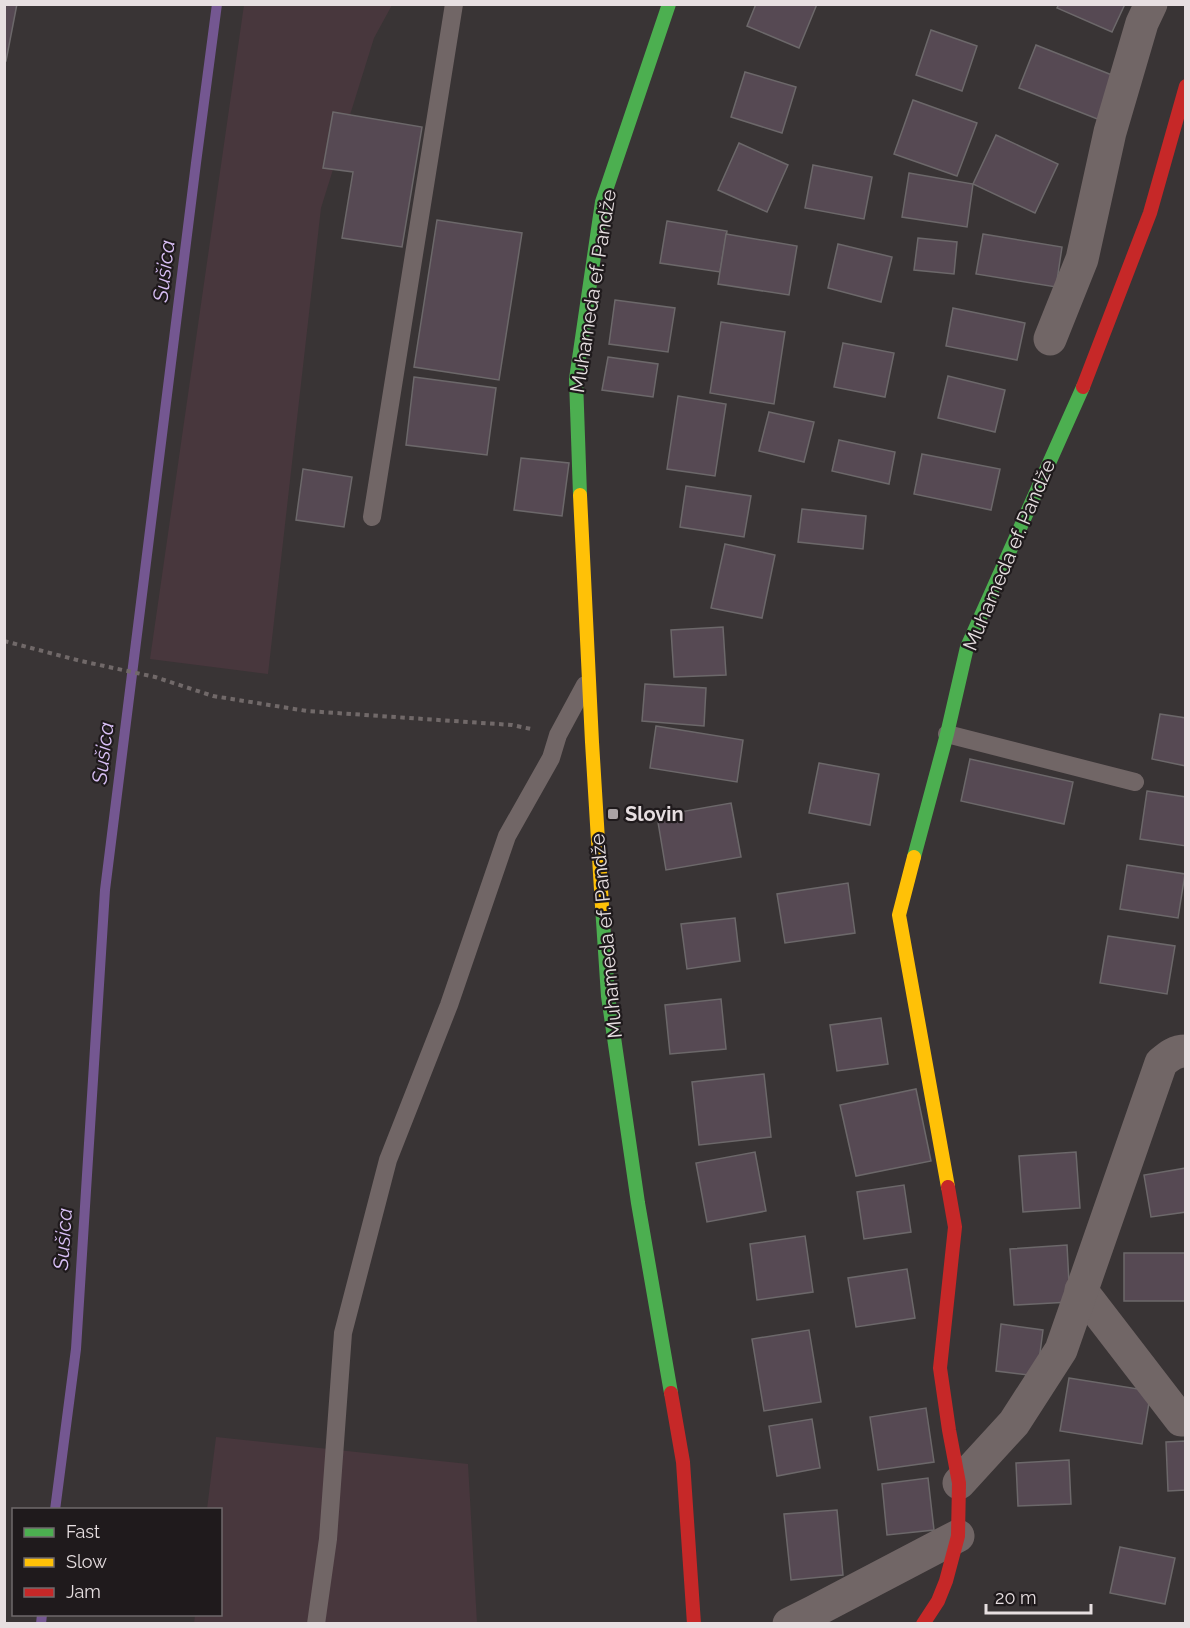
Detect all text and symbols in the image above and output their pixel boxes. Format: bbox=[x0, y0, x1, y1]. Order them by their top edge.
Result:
street label: Muhameda ef. Pandže bbox=[565, 187, 621, 394]
water label: Sušica bbox=[147, 239, 180, 304]
street label: Muhameda ef. Pandže bbox=[958, 455, 1060, 654]
water label: Sušica bbox=[86, 721, 119, 786]
place label: Slovin bbox=[625, 802, 684, 826]
marker: Slovin bbox=[606, 807, 620, 821]
street label: Muhameda ef. Pandže bbox=[585, 832, 627, 1039]
water label: Sušica bbox=[48, 1207, 77, 1272]
legend bbox=[12, 1508, 222, 1616]
text: Fast bbox=[66, 1521, 100, 1542]
text: Slow bbox=[66, 1551, 107, 1572]
scale bar bbox=[986, 1577, 1091, 1615]
text: Jam bbox=[66, 1581, 101, 1602]
text: 20 m bbox=[995, 1587, 1037, 1608]

